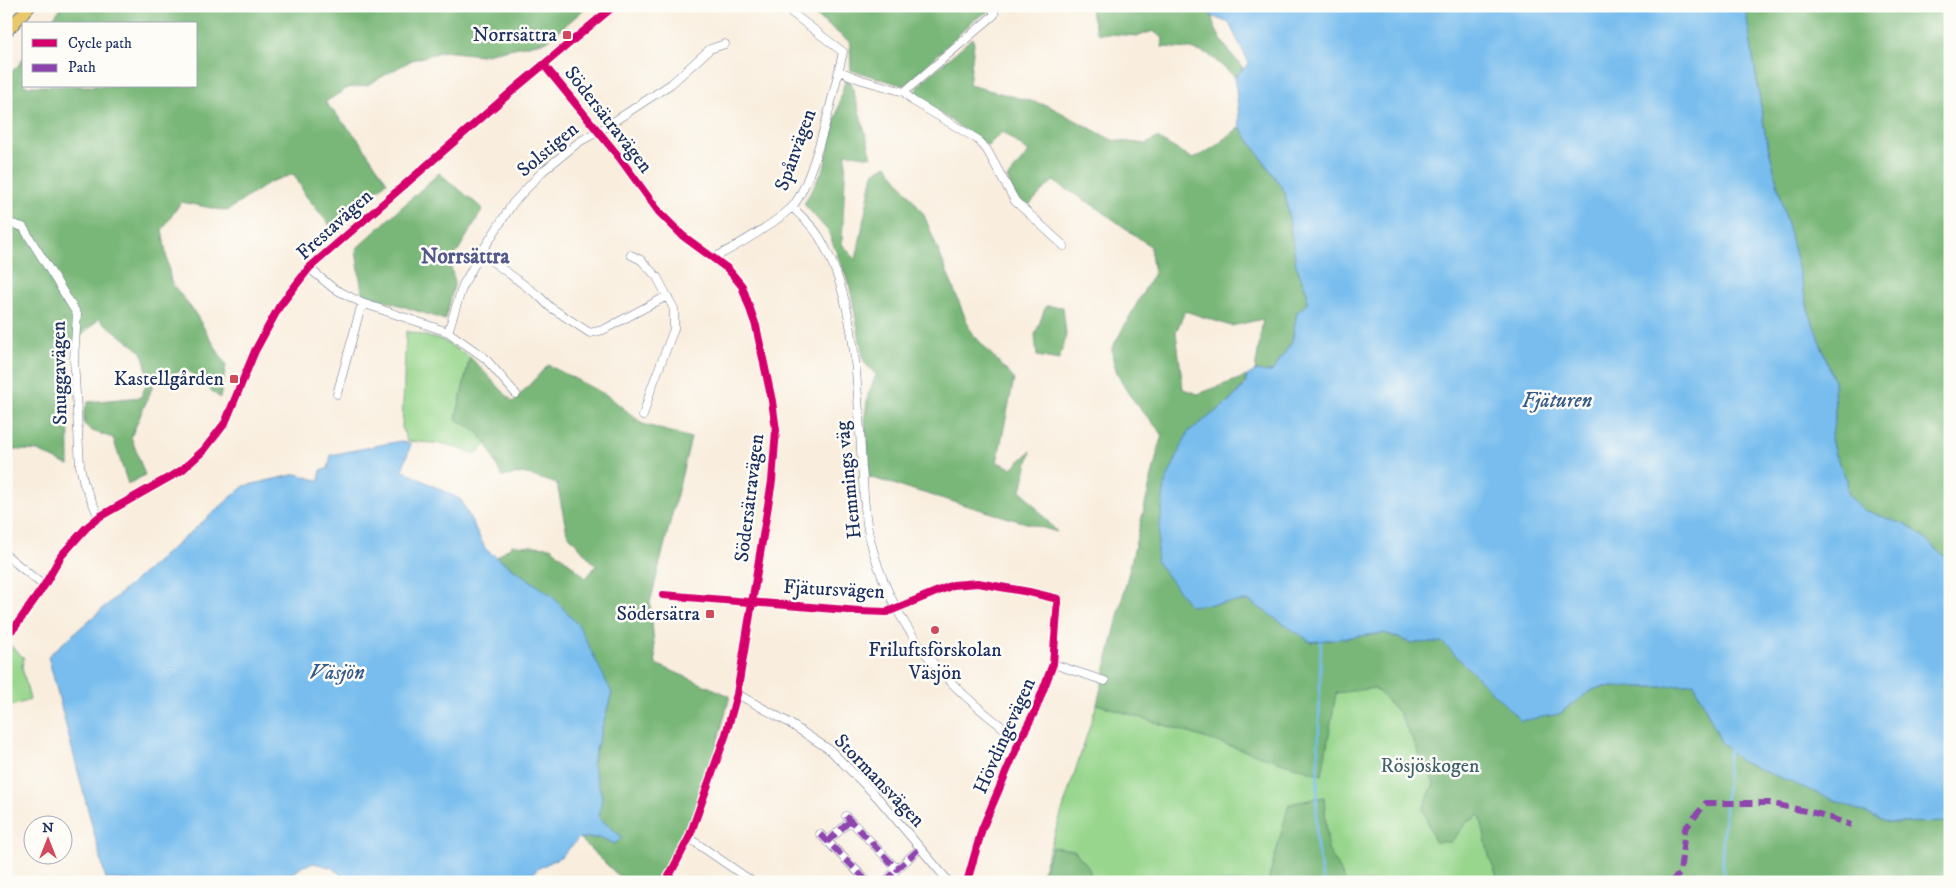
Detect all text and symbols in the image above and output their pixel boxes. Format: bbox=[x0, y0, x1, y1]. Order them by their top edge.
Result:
legend bbox=[22, 22, 198, 88]
place label: Norrsättra bbox=[473, 23, 557, 48]
marker: Norrsättra bbox=[561, 29, 573, 41]
text: Cycle path bbox=[68, 34, 132, 53]
text: Path bbox=[68, 58, 96, 77]
street label: Södersätravägen bbox=[558, 61, 658, 179]
street label: Spånvägen bbox=[770, 105, 822, 194]
street label: Solstigen bbox=[512, 117, 584, 183]
street label: Frestavägen bbox=[292, 184, 379, 266]
district label: Norrsättra bbox=[421, 244, 510, 270]
street label: Snuggavägen bbox=[47, 320, 73, 425]
place label: Kastellgården bbox=[114, 367, 225, 392]
marker: Kastellgården bbox=[228, 373, 240, 385]
water label: Fjäturen bbox=[1522, 388, 1592, 414]
street label: Hemmings väg bbox=[830, 420, 868, 540]
street label: Södersätravägen bbox=[730, 432, 770, 564]
street label: Fjätursvägen bbox=[783, 575, 886, 605]
place label: Södersätra bbox=[617, 602, 701, 627]
marker: Södersätra bbox=[704, 608, 716, 620]
marker: Friluftsförskolan Väsjön bbox=[929, 624, 941, 636]
place label: Friluftsförskolan Väsjön bbox=[868, 638, 1002, 686]
water label: Väsjön bbox=[309, 660, 365, 686]
street label: Hövdingevägen bbox=[968, 674, 1042, 798]
street label: Stormansvägen bbox=[828, 729, 930, 833]
park label: Rösjöskogen bbox=[1381, 754, 1480, 779]
north arrow bbox=[22, 816, 72, 866]
text: N bbox=[42, 819, 54, 837]

